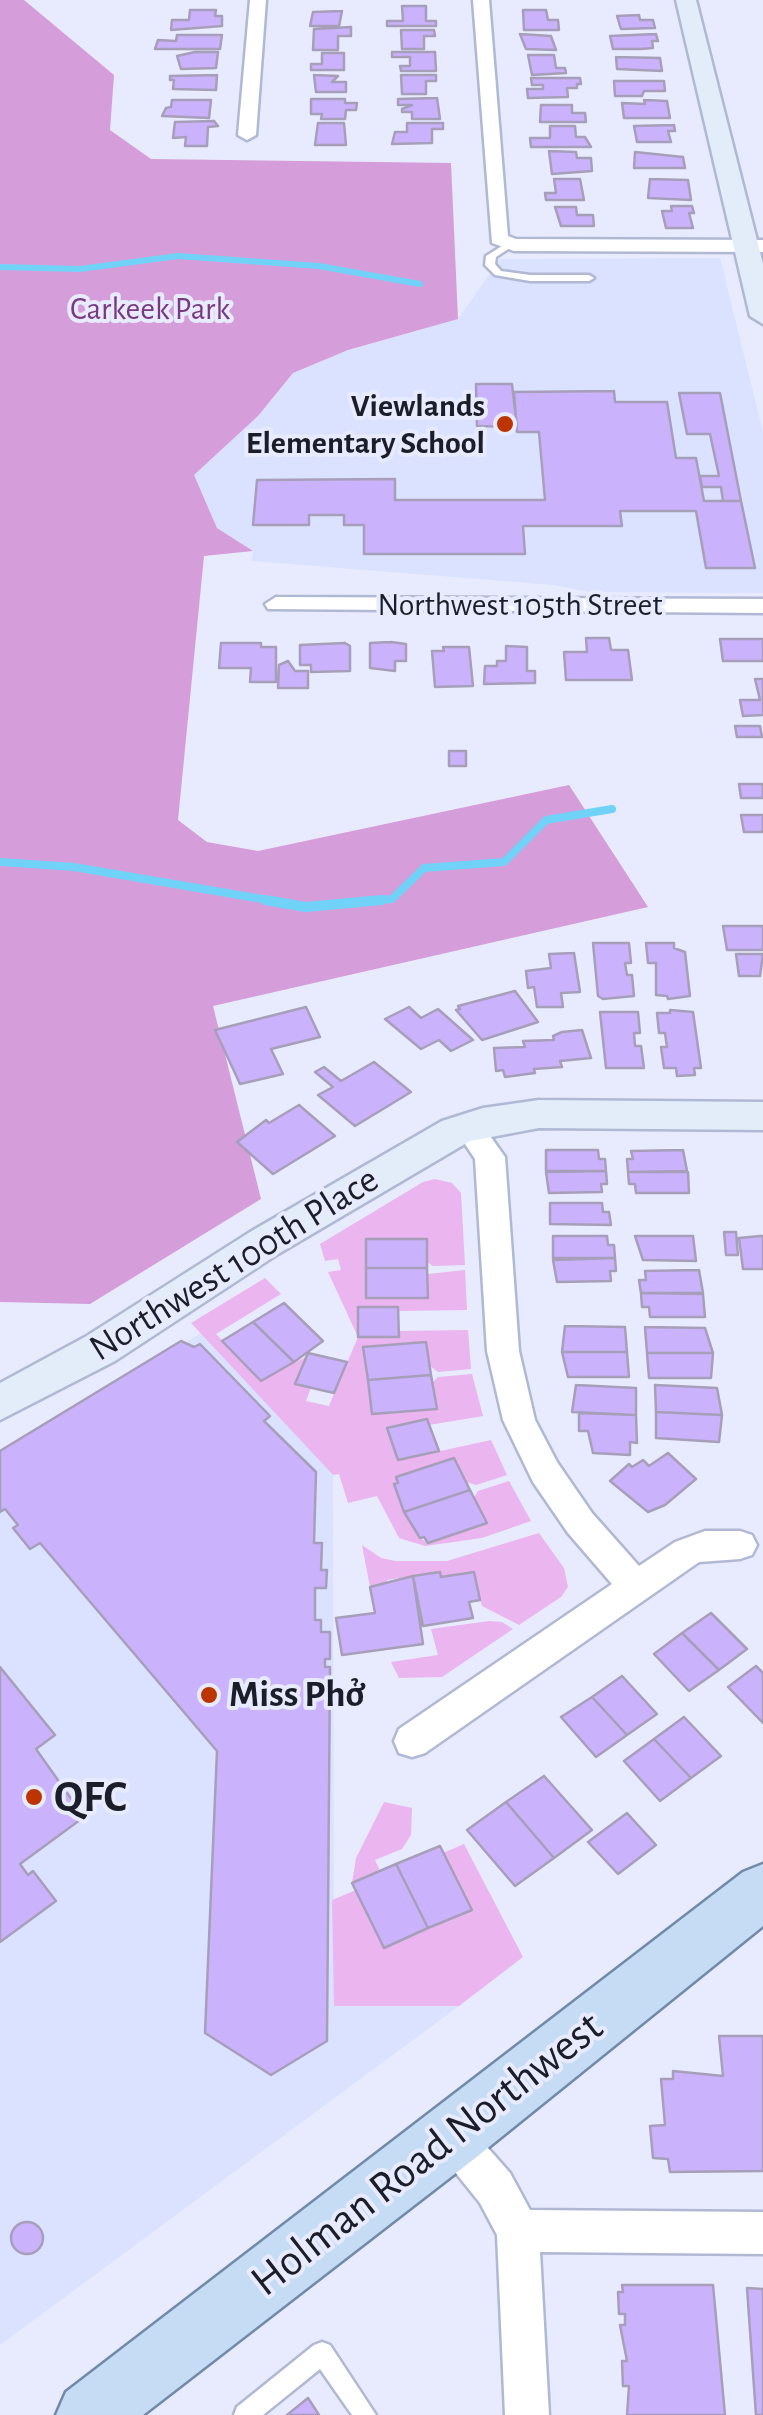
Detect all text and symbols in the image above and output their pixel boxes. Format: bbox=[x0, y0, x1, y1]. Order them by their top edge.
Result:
park label: Carkeek Park bbox=[70, 290, 230, 328]
place label: Viewlands Elementary School bbox=[246, 387, 485, 462]
marker: Viewlands Elementary School bbox=[494, 413, 516, 435]
street label: Northwest 105th Street bbox=[377, 586, 663, 624]
street label: Northwest 100th Place bbox=[81, 1157, 387, 1371]
place label: Miss Phở bbox=[229, 1672, 366, 1718]
marker: Miss Phở bbox=[198, 1684, 220, 1706]
place label: QFC bbox=[54, 1770, 127, 1824]
marker: QFC bbox=[23, 1786, 45, 1808]
street label: Holman Road Northwest bbox=[240, 2000, 614, 2308]

